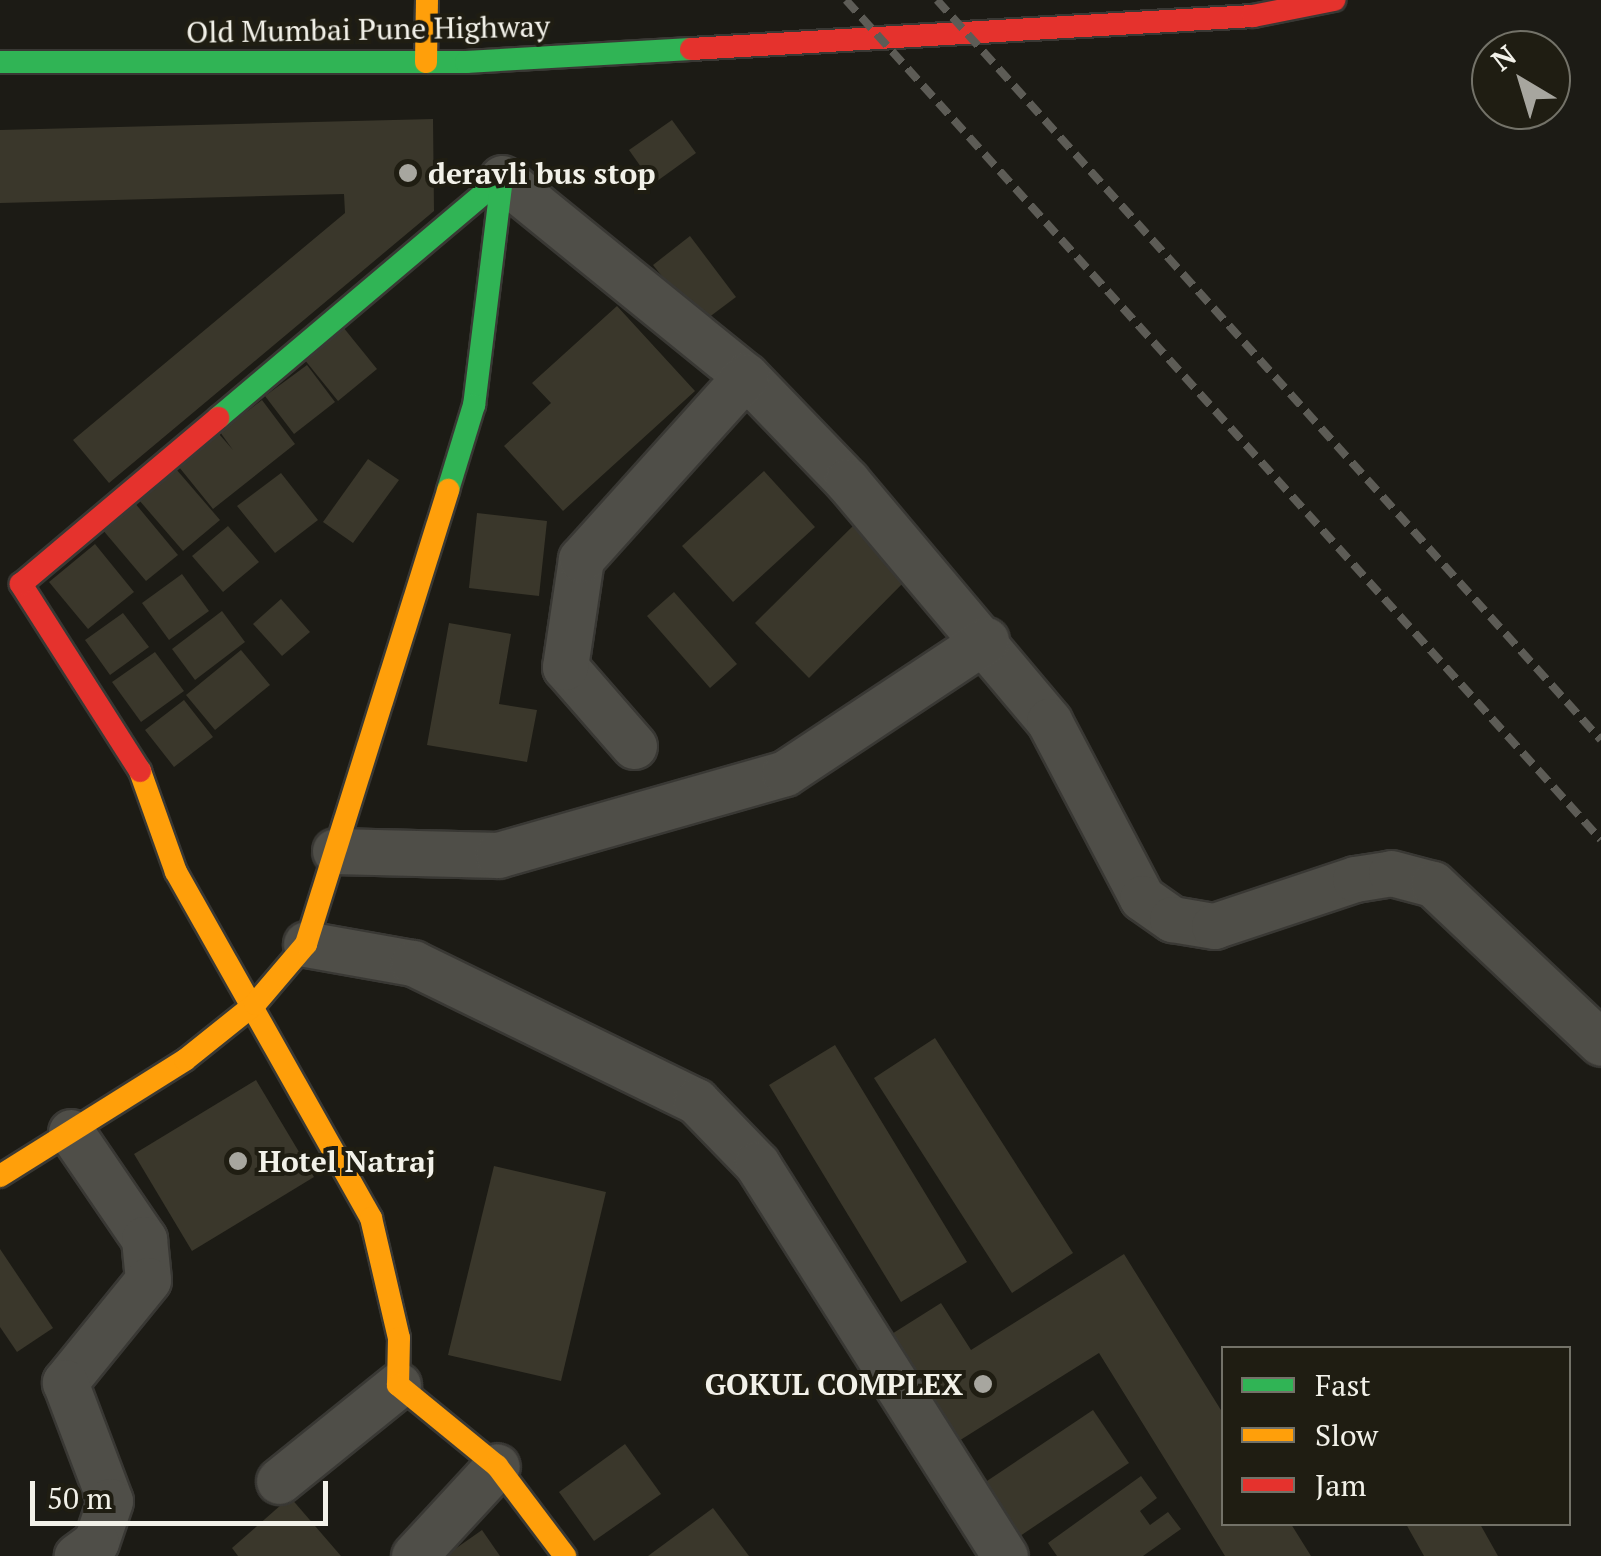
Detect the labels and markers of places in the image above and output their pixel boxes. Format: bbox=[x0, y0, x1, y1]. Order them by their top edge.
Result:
place label: deravli bus stop bbox=[428, 155, 655, 191]
marker: deravli bus stop bbox=[397, 162, 419, 184]
place label: Hotel Natraj bbox=[258, 1143, 436, 1179]
marker: Hotel Natraj bbox=[227, 1150, 249, 1172]
place label: GOKUL COMPLEX bbox=[705, 1366, 963, 1402]
marker: GOKUL COMPLEX bbox=[972, 1373, 994, 1395]

